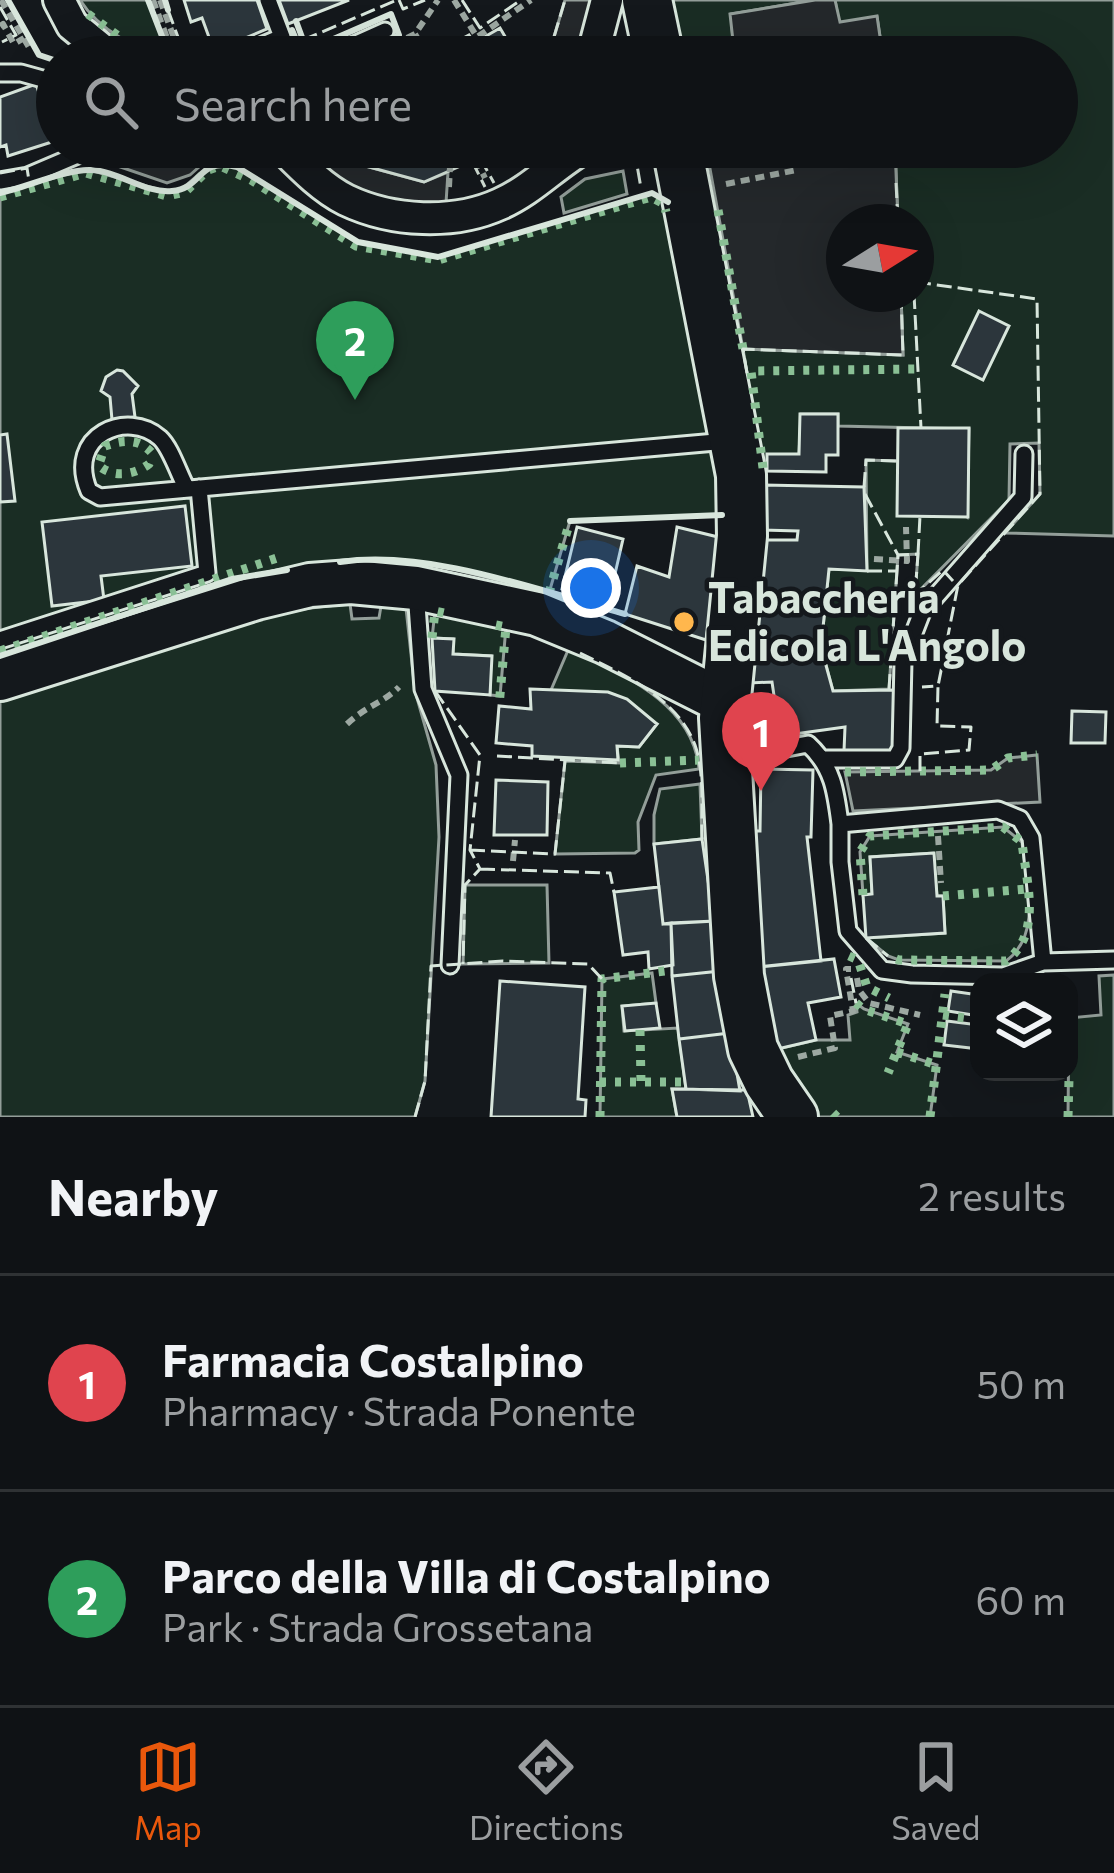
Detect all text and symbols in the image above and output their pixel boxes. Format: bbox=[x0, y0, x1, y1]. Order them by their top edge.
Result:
search box bbox=[36, 36, 1078, 168]
icon: search bbox=[78, 69, 144, 135]
text: Search here bbox=[174, 75, 412, 130]
north arrow bbox=[826, 204, 934, 312]
pin: 2 bbox=[316, 301, 394, 400]
your location bbox=[561, 558, 621, 618]
place label: Tabaccheria Edicola L'Angolo bbox=[708, 570, 1026, 670]
marker: Tabaccheria Edicola L'Angolo bbox=[671, 609, 697, 635]
pin: 1 bbox=[722, 692, 800, 791]
map controls bbox=[970, 973, 1078, 1081]
button: layers bbox=[970, 973, 1078, 1081]
text: Nearby bbox=[48, 1164, 218, 1227]
text: 2 results bbox=[918, 1171, 1066, 1219]
text: Farmacia Costalpino bbox=[162, 1331, 584, 1386]
text: 1 bbox=[78, 1359, 96, 1407]
text: 50 m bbox=[977, 1359, 1066, 1407]
text: Pharmacy · Strada Ponente bbox=[162, 1386, 636, 1434]
text: Parco della Villa di Costalpino bbox=[162, 1547, 771, 1602]
text: 2 bbox=[76, 1575, 98, 1623]
text: 60 m bbox=[975, 1575, 1066, 1623]
text: Park · Strada Grossetana bbox=[162, 1602, 593, 1650]
tab: Map bbox=[134, 1734, 202, 1847]
tab: Directions bbox=[469, 1734, 624, 1847]
tab: Saved bbox=[891, 1734, 980, 1847]

